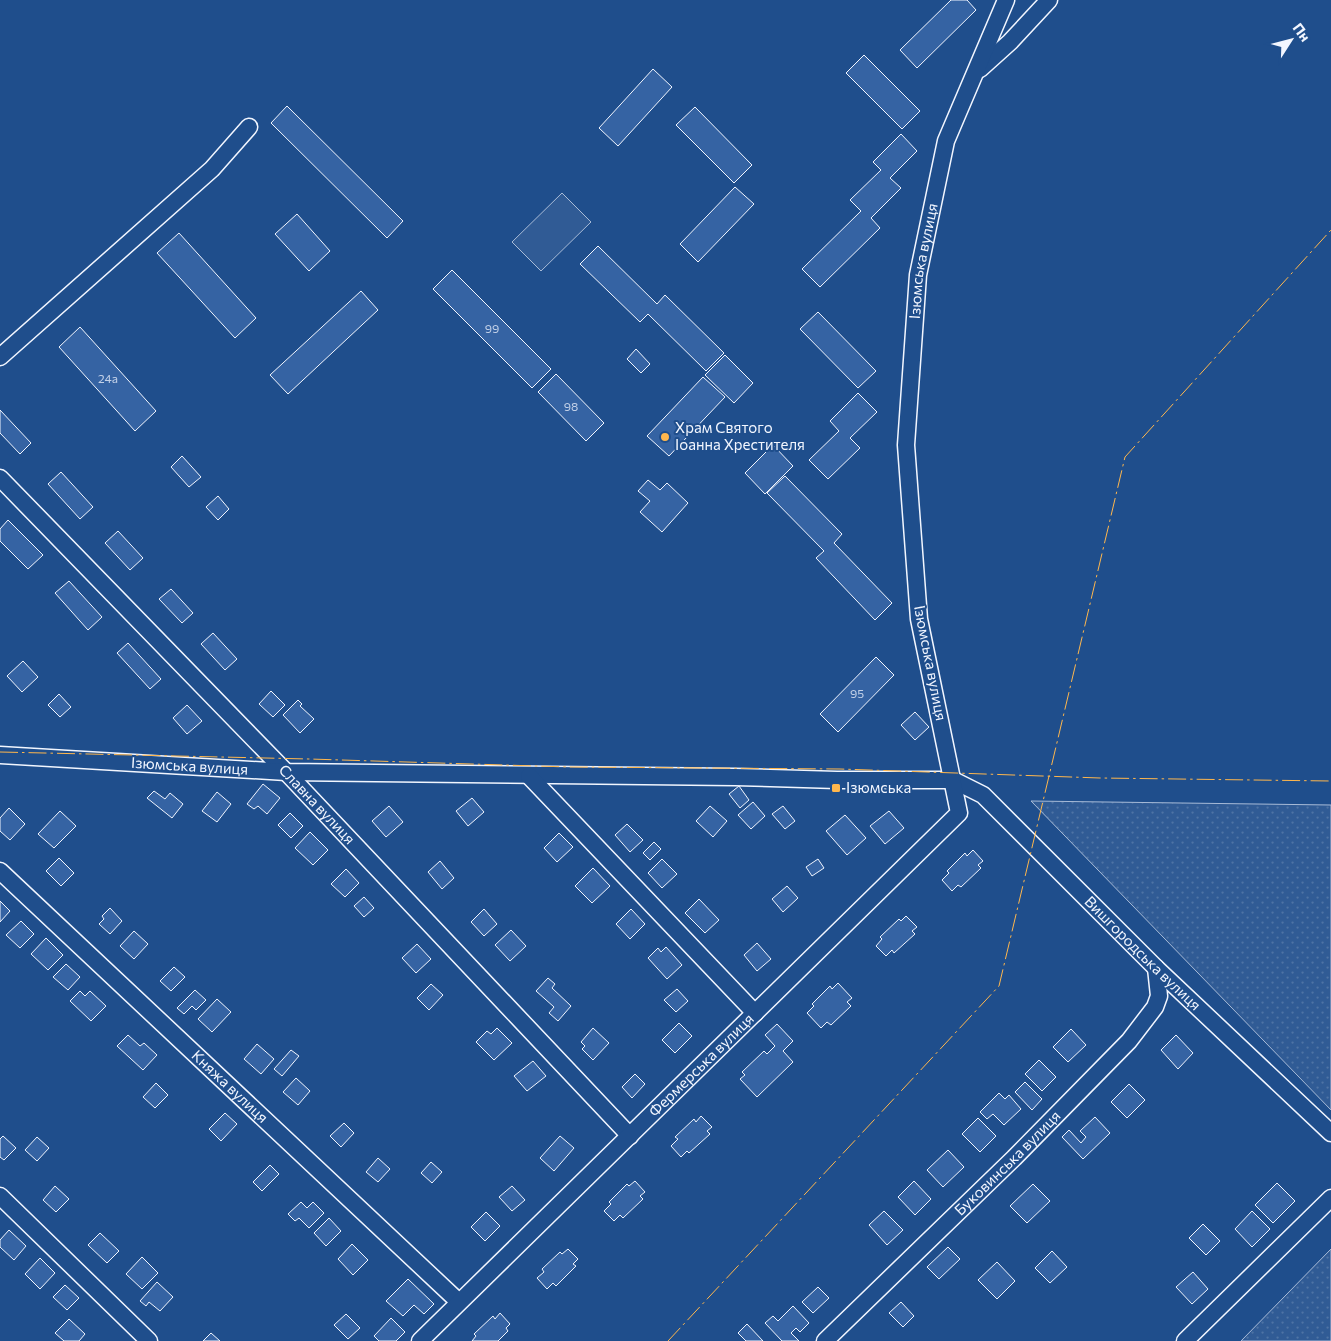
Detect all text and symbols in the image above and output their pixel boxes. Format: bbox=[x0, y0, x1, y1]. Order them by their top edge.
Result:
north arrow bbox=[1266, 15, 1316, 65]
text: Пн bbox=[1290, 20, 1314, 45]
street label: Ізюмська вулиця bbox=[905, 201, 941, 320]
house number: 99 bbox=[485, 321, 499, 335]
house number: 24а bbox=[98, 371, 118, 385]
house number: 98 bbox=[564, 399, 578, 413]
place label: Храм Святого Іоанна Хрестителя bbox=[675, 418, 805, 453]
marker: Храм Святого Іоанна Хрестителя bbox=[659, 431, 671, 443]
street label: Ізюмська вулиця bbox=[911, 604, 951, 722]
house number: 95 bbox=[850, 686, 864, 700]
street label: Ізюмська вулиця bbox=[131, 753, 249, 778]
street label: Славна вулиця bbox=[276, 760, 359, 848]
place label: Ізюмська bbox=[846, 778, 911, 796]
marker: Ізюмська bbox=[830, 782, 842, 794]
street label: Вишгородська вулиця bbox=[1081, 892, 1205, 1014]
street label: Фермерська вулиця bbox=[645, 1009, 757, 1120]
street label: Княжа вулиця bbox=[188, 1046, 272, 1126]
street label: Буковинська вулиця bbox=[950, 1106, 1064, 1219]

